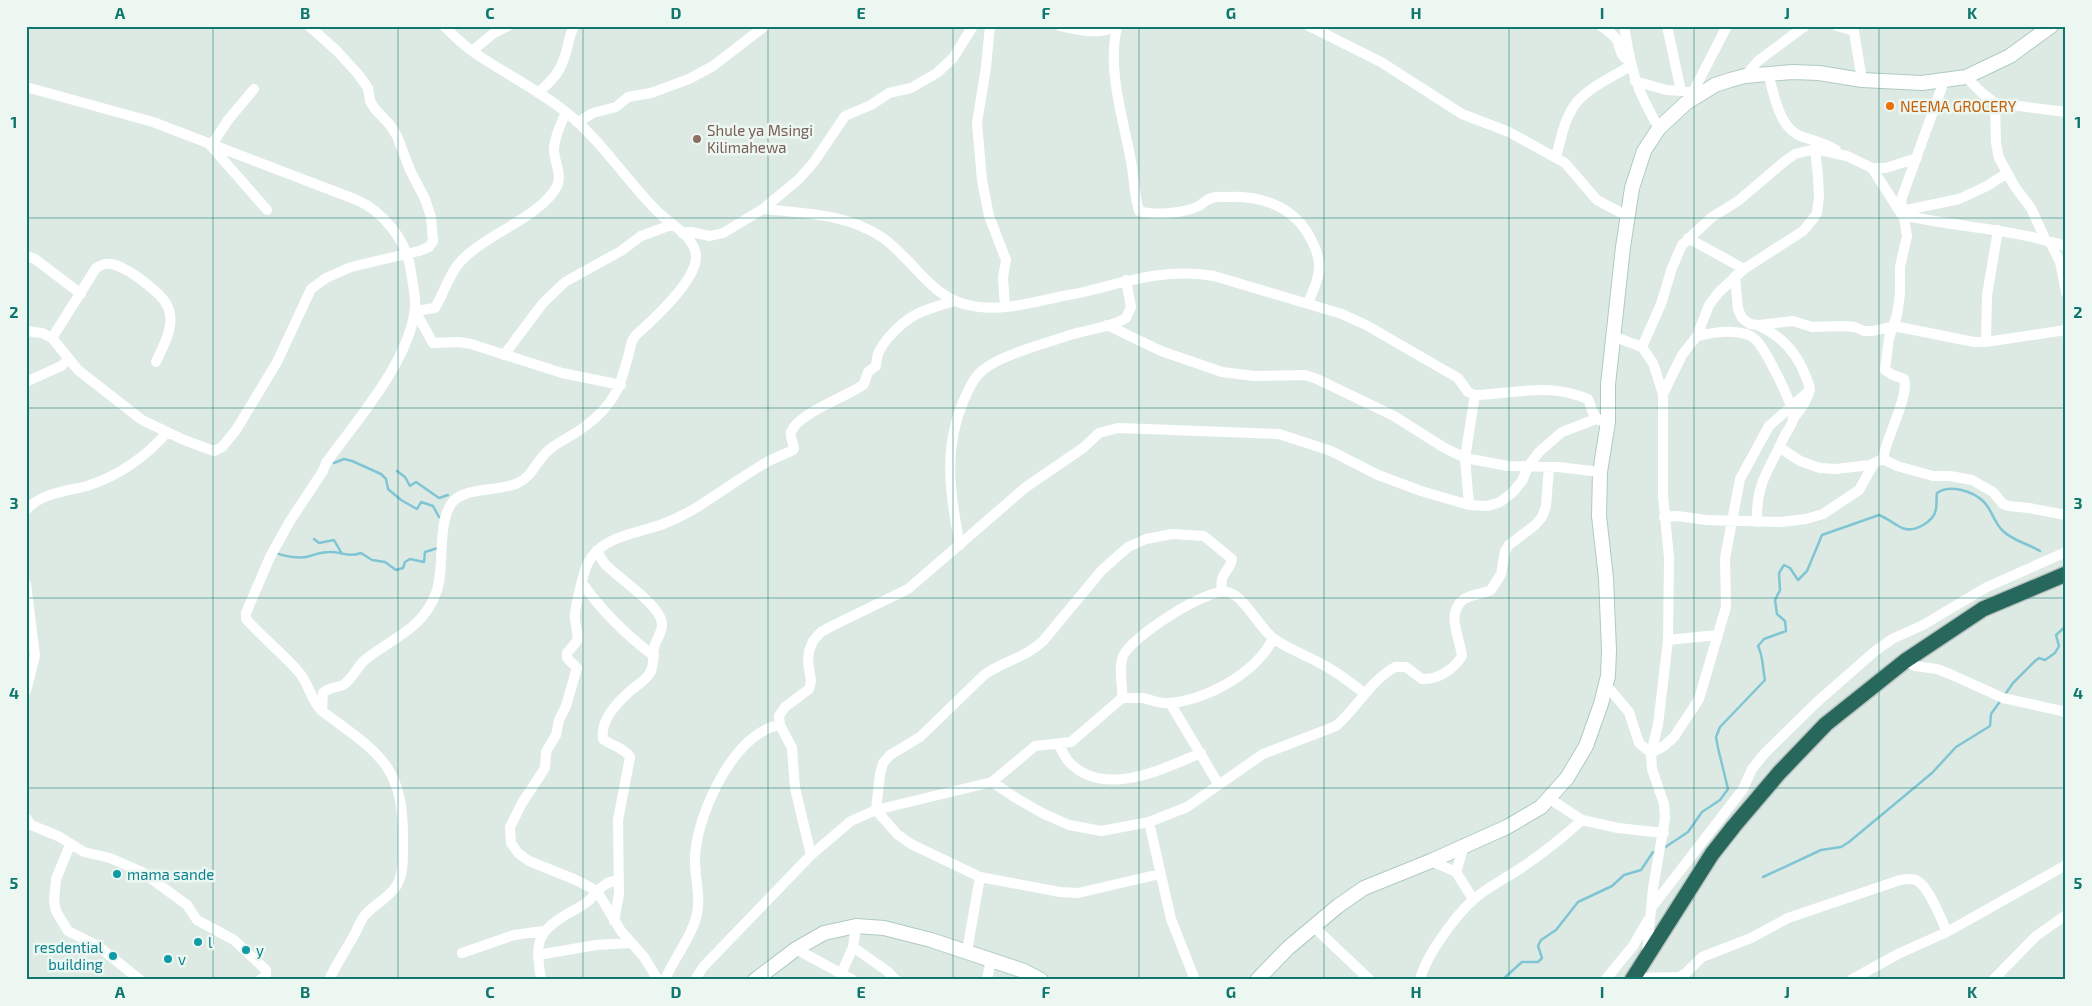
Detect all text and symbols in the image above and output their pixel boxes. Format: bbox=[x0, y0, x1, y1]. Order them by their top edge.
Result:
text: A bbox=[115, 3, 126, 22]
text: B bbox=[300, 3, 310, 22]
text: C bbox=[485, 3, 495, 22]
text: D bbox=[671, 3, 682, 22]
text: E bbox=[856, 3, 866, 22]
text: F bbox=[1042, 3, 1051, 22]
text: G bbox=[1226, 3, 1236, 22]
text: H bbox=[1410, 3, 1422, 22]
text: I bbox=[1600, 3, 1604, 22]
text: J bbox=[1784, 3, 1790, 22]
text: K bbox=[1967, 3, 1978, 22]
place label: NEEMA GROCERY bbox=[1900, 97, 2017, 115]
marker: NEEMA GROCERY bbox=[1884, 100, 1896, 112]
text: 1 bbox=[11, 112, 17, 131]
text: 1 bbox=[2075, 112, 2081, 131]
place label: Shule ya Msingi Kilimahewa bbox=[707, 121, 813, 156]
marker: Shule ya Msingi Kilimahewa bbox=[691, 133, 703, 145]
text: 2 bbox=[9, 302, 19, 321]
text: 2 bbox=[2073, 302, 2083, 321]
text: 3 bbox=[9, 493, 19, 512]
text: 3 bbox=[2073, 493, 2083, 512]
text: 4 bbox=[9, 683, 19, 702]
text: 4 bbox=[2073, 683, 2083, 702]
place label: mama sande bbox=[127, 865, 214, 883]
marker: mama sande bbox=[111, 868, 123, 880]
text: 5 bbox=[10, 873, 19, 892]
text: 5 bbox=[2074, 873, 2083, 892]
place label: l bbox=[208, 933, 213, 951]
marker: l bbox=[192, 936, 204, 948]
place label: resdential building bbox=[34, 938, 104, 973]
place label: y bbox=[256, 941, 264, 959]
marker: y bbox=[240, 944, 252, 956]
marker: resdential building bbox=[107, 950, 119, 962]
place label: v bbox=[178, 950, 186, 968]
marker: v bbox=[162, 953, 174, 965]
text: A bbox=[115, 982, 126, 1001]
text: B bbox=[300, 982, 310, 1001]
text: C bbox=[485, 982, 495, 1001]
text: D bbox=[671, 982, 682, 1001]
text: E bbox=[856, 982, 866, 1001]
text: F bbox=[1042, 982, 1051, 1001]
text: G bbox=[1226, 982, 1236, 1001]
text: H bbox=[1410, 982, 1422, 1001]
text: I bbox=[1600, 982, 1604, 1001]
text: J bbox=[1784, 982, 1790, 1001]
text: K bbox=[1967, 982, 1978, 1001]

